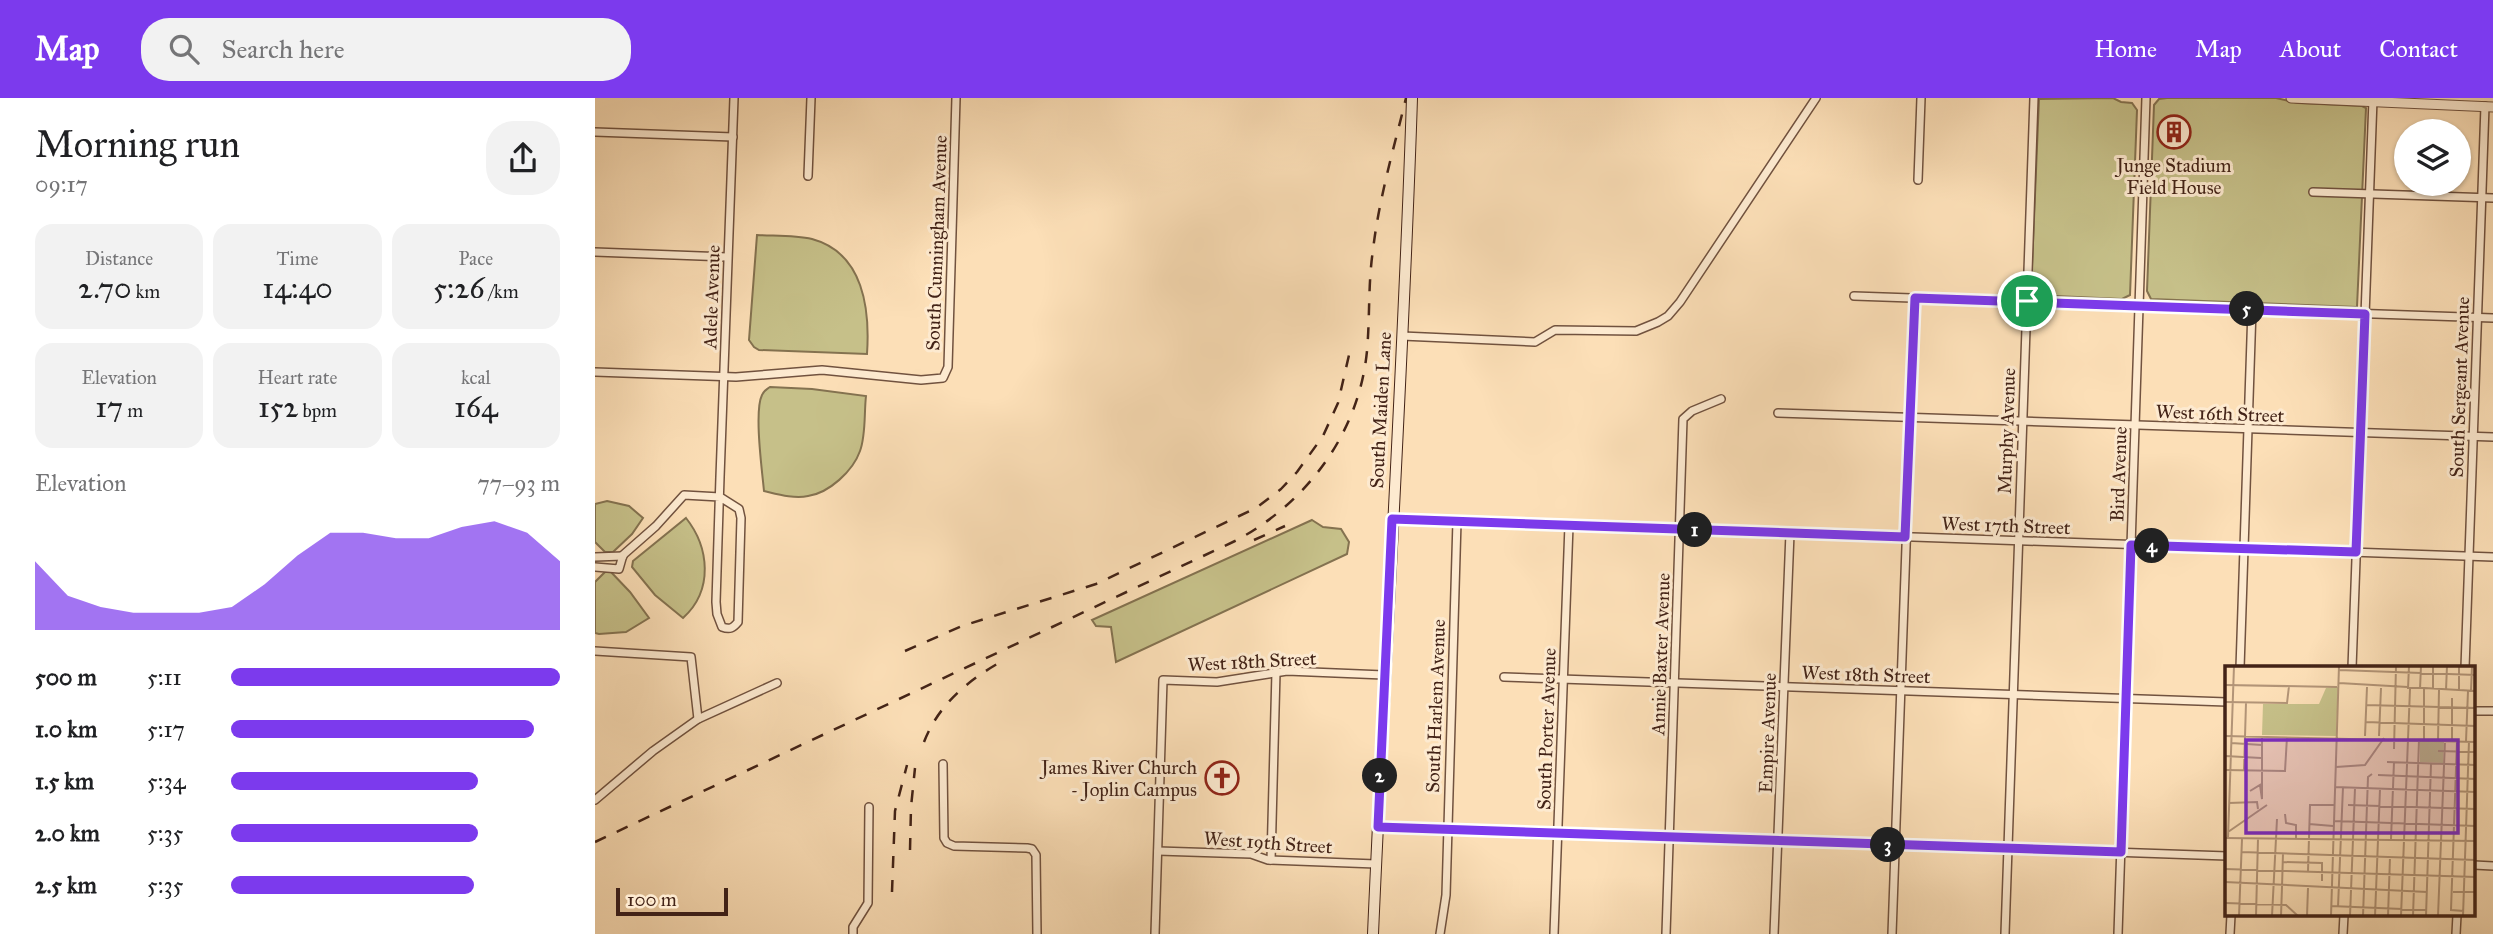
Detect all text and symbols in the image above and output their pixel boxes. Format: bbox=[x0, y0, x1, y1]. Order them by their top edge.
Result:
search box bbox=[141, 18, 631, 81]
text: Map bbox=[35, 29, 99, 69]
icon: search bbox=[165, 30, 203, 68]
text: Search here bbox=[221, 33, 345, 65]
text: Home bbox=[2094, 34, 2157, 64]
text: Map bbox=[2195, 34, 2242, 64]
text: About bbox=[2280, 34, 2341, 64]
text: Contact bbox=[2379, 34, 2458, 64]
building icon: Junge Stadium Field House bbox=[2155, 113, 2193, 151]
map controls bbox=[2394, 119, 2471, 196]
button: layers bbox=[2394, 119, 2471, 196]
text: Morning run bbox=[35, 121, 240, 167]
button: share bbox=[486, 121, 560, 195]
street label: South Cunningham Avenue bbox=[921, 135, 953, 351]
place label: Junge Stadium Field House bbox=[2115, 154, 2232, 199]
text: 09:17 bbox=[35, 170, 88, 198]
street label: Adele Avenue bbox=[698, 244, 725, 351]
text: Distance bbox=[85, 247, 153, 270]
text: Time bbox=[276, 247, 319, 270]
text: Pace bbox=[459, 247, 493, 270]
text: 2.70 bbox=[78, 270, 131, 306]
text: 14:40 bbox=[262, 270, 333, 306]
text: 5:26 bbox=[433, 270, 485, 306]
pin bbox=[1997, 271, 2057, 331]
text: km bbox=[131, 280, 160, 303]
text: /km bbox=[485, 280, 519, 303]
icon: arrive bbox=[2008, 282, 2046, 320]
pin: 5 bbox=[2229, 292, 2265, 326]
street label: South Sergeant Avenue bbox=[2445, 296, 2475, 478]
text: 5 bbox=[2242, 297, 2251, 320]
street label: South Maiden Lane bbox=[1365, 331, 1396, 489]
text: Elevation bbox=[81, 366, 157, 389]
text: Heart rate bbox=[258, 366, 337, 389]
text: kcal bbox=[461, 366, 491, 389]
street label: Murphy Avenue bbox=[1993, 367, 2020, 495]
text: 17 bbox=[95, 389, 123, 425]
text: 152 bbox=[258, 389, 298, 425]
text: 164 bbox=[454, 389, 498, 425]
text: m bbox=[123, 399, 143, 422]
text: bpm bbox=[298, 399, 337, 422]
street label: West 16th Street bbox=[2155, 400, 2285, 427]
street label: Bird Avenue bbox=[2105, 426, 2132, 522]
text: Elevation bbox=[35, 469, 126, 497]
text: 77–93 m bbox=[478, 469, 560, 497]
pin: 1 bbox=[1677, 512, 1713, 548]
street label: West 17th Street bbox=[1941, 512, 2071, 539]
text: 1 bbox=[1691, 518, 1698, 541]
pin: 4 bbox=[2135, 528, 2169, 564]
text: 4 bbox=[2146, 534, 2157, 557]
street label: Annie Baxter Avenue bbox=[1646, 572, 1675, 737]
street label: South Harlem Avenue bbox=[1421, 619, 1450, 793]
street label: West 18th Street bbox=[1187, 647, 1317, 676]
street label: South Porter Avenue bbox=[1532, 647, 1561, 811]
street label: West 18th Street bbox=[1801, 661, 1931, 688]
text: 500 m bbox=[35, 663, 97, 691]
text: 5:11 bbox=[147, 663, 182, 691]
inset map bbox=[2225, 666, 2476, 916]
street label: Empire Avenue bbox=[1754, 672, 1781, 794]
text: 1.0 km bbox=[35, 715, 97, 743]
text: 5:17 bbox=[147, 715, 185, 743]
place label: James River Church - Joplin Campus bbox=[1039, 756, 1197, 802]
pin: 2 bbox=[1363, 758, 1397, 794]
church icon: James River Church - Joplin Campus bbox=[1203, 759, 1241, 797]
text: 2 bbox=[1375, 764, 1384, 787]
text: 1.5 km bbox=[35, 767, 94, 795]
text: 5:34 bbox=[147, 767, 186, 795]
text: 2.0 km bbox=[35, 819, 100, 847]
text: 5:35 bbox=[147, 819, 183, 847]
street label: West 19th Street bbox=[1203, 827, 1333, 858]
pin: 3 bbox=[1871, 828, 1905, 862]
text: 3 bbox=[1884, 833, 1891, 856]
text: 2.5 km bbox=[35, 871, 97, 899]
text: 5:35 bbox=[147, 871, 183, 899]
scale bar bbox=[616, 885, 728, 917]
text: 100 m bbox=[627, 888, 677, 911]

